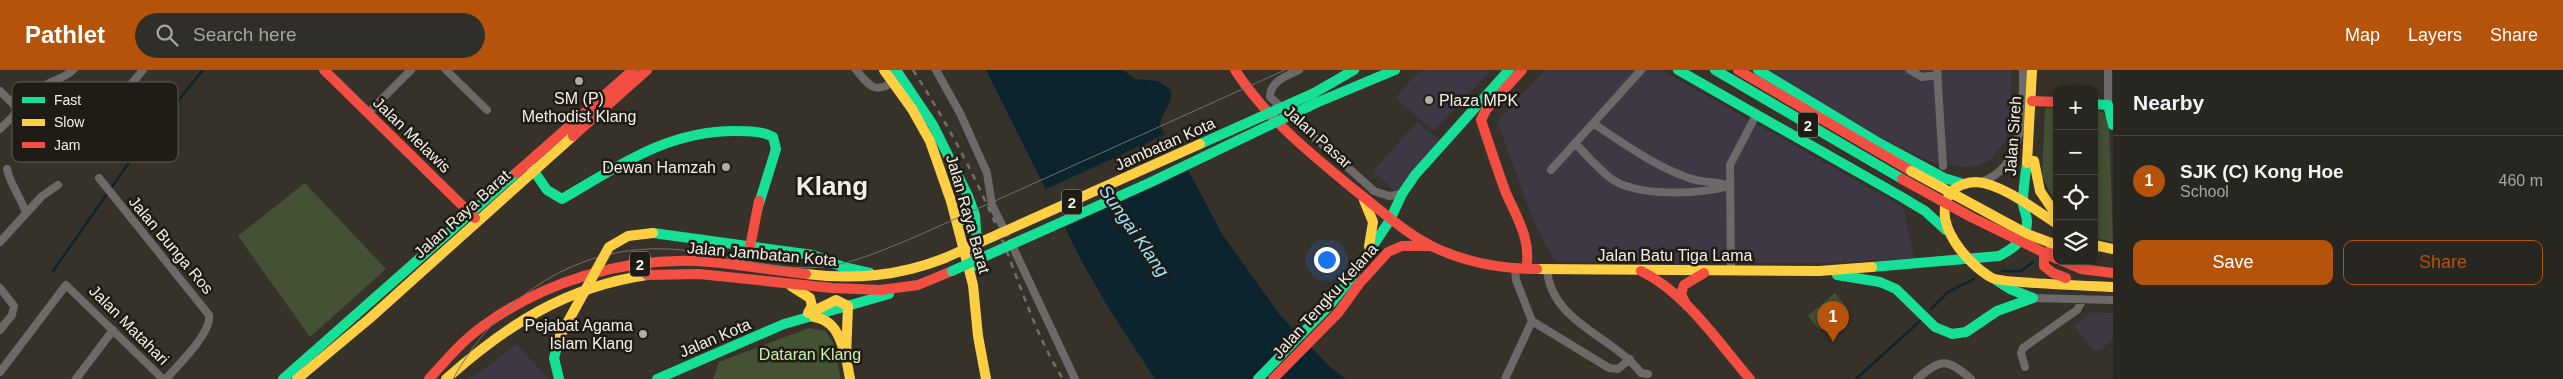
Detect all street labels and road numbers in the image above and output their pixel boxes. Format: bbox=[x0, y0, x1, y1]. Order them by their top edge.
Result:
street label: Jalan Melawis bbox=[370, 94, 454, 176]
street label: Jalan Sireh bbox=[2002, 95, 2024, 177]
street label: Jalan Pasar bbox=[1281, 102, 1356, 172]
road number: 2 bbox=[1798, 112, 1818, 138]
street label: Jambatan Kota bbox=[1112, 114, 1218, 174]
street label: Jalan Raya Barat bbox=[943, 153, 993, 276]
street label: Jalan Raya Barat bbox=[411, 166, 514, 261]
road number: 2 bbox=[1062, 190, 1082, 214]
street label: Jalan Bunga Ros bbox=[125, 193, 217, 297]
street label: Jalan Jambatan Kota bbox=[686, 239, 838, 269]
street label: Jalan Tengku Kelana bbox=[1269, 240, 1381, 362]
street label: Jalan Batu Tiga Lama bbox=[1598, 247, 1752, 264]
road number: 2 bbox=[630, 252, 650, 276]
street label: Jalan Matahari bbox=[86, 282, 172, 368]
street label: Jalan Kota bbox=[677, 315, 753, 361]

